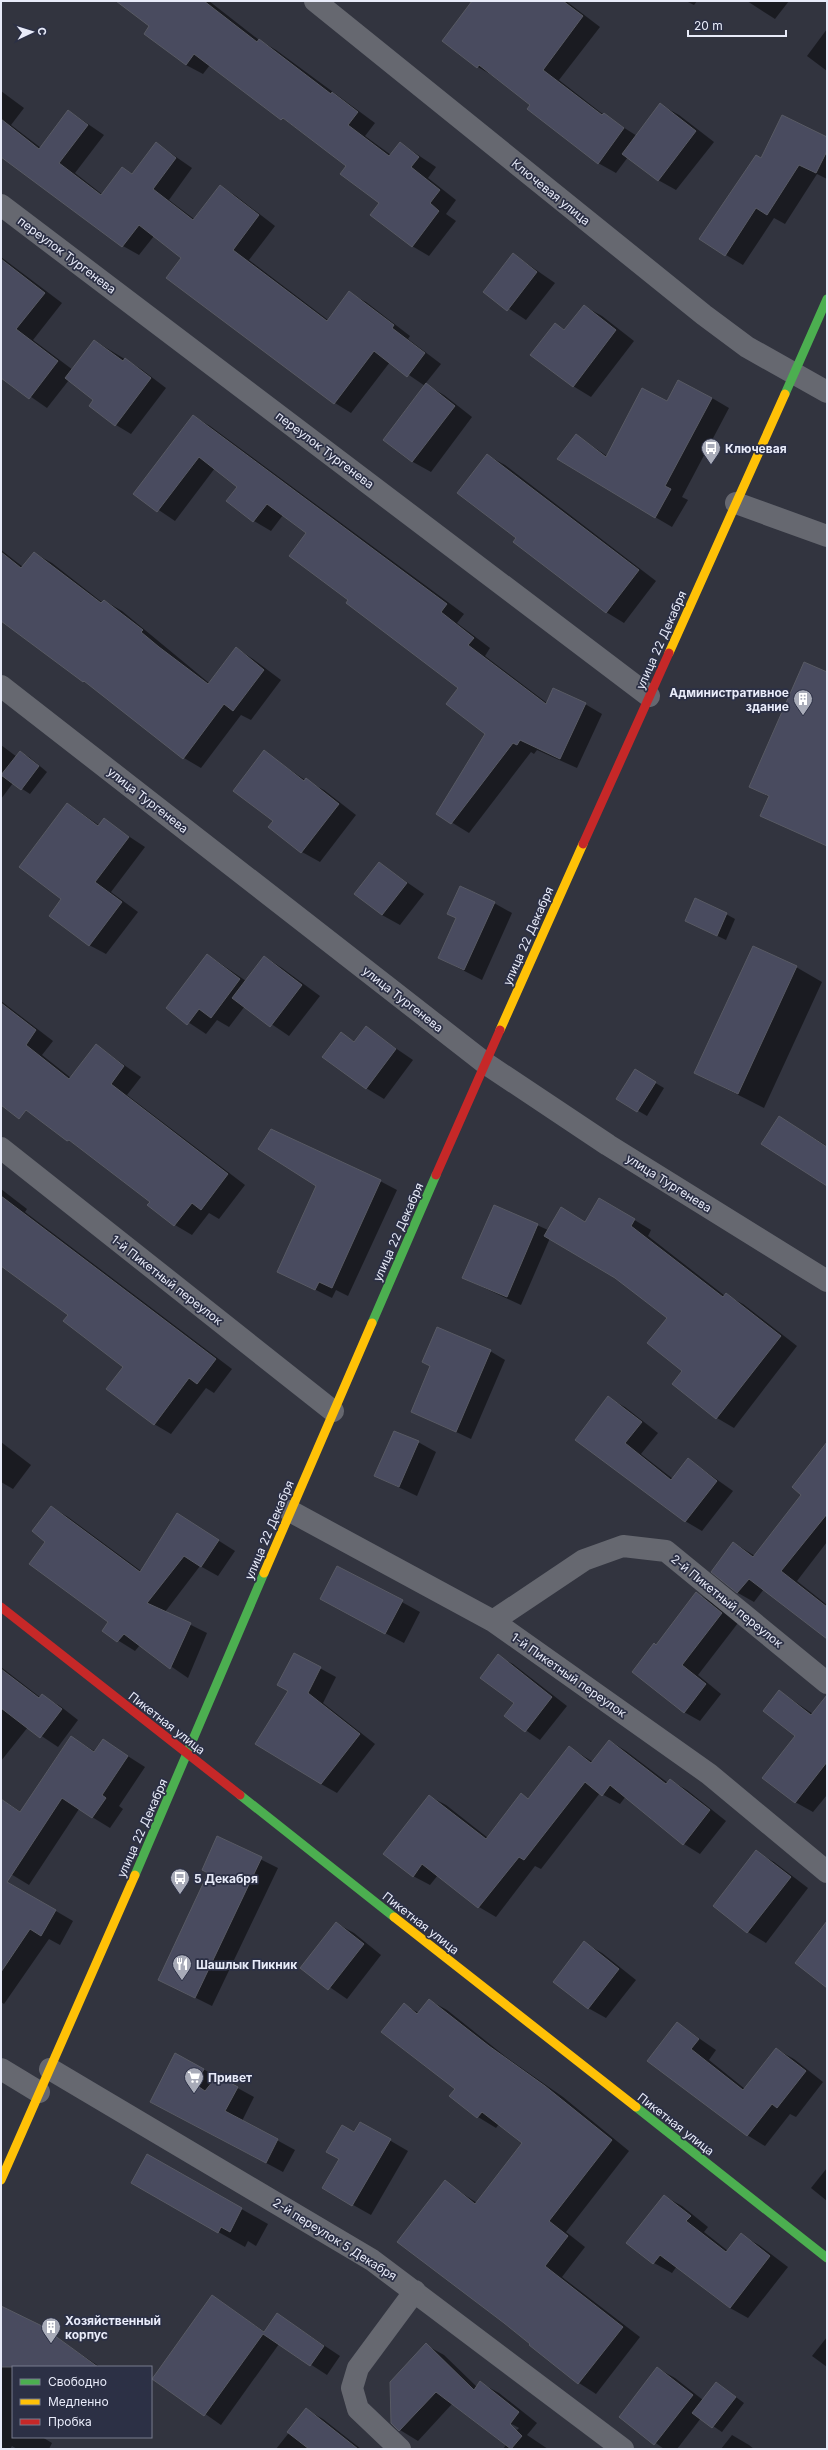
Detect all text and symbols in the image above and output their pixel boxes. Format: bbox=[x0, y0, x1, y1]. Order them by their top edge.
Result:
north arrow bbox=[12, 12, 52, 52]
scale bar bbox=[688, 12, 786, 38]
text: 20 m bbox=[694, 18, 723, 33]
text: С bbox=[35, 27, 49, 36]
street label: Ключевая улица bbox=[509, 156, 593, 228]
street label: переулок Тургенева bbox=[15, 213, 119, 297]
street label: переулок Тургенева bbox=[273, 408, 377, 492]
bus stop icon: Ключевая bbox=[700, 437, 722, 465]
place label: Ключевая bbox=[725, 441, 787, 456]
street label: улица 22 Декабря bbox=[632, 588, 690, 692]
place label: Административное здание bbox=[669, 685, 789, 714]
building icon: Административное здание bbox=[792, 688, 814, 716]
street label: улица Тургенева bbox=[105, 764, 191, 836]
street label: улица 22 Декабря bbox=[499, 884, 557, 988]
street label: улица Тургенева bbox=[360, 963, 446, 1035]
street label: улица Тургенева bbox=[623, 1151, 715, 1215]
street label: улица 22 Декабря bbox=[369, 1180, 427, 1284]
street label: 1-й Пикетный переулок bbox=[108, 1232, 226, 1328]
street label: улица 22 Декабря bbox=[241, 1478, 297, 1582]
street label: 2-й Пикетный переулок bbox=[668, 1551, 786, 1651]
street label: 1-й Пикетный переулок bbox=[508, 1629, 630, 1721]
street label: Пикетная улица bbox=[126, 1688, 208, 1758]
street label: улица 22 Декабря bbox=[113, 1776, 171, 1880]
bus stop icon: 5 Декабря bbox=[169, 1867, 191, 1895]
place label: 5 Декабря bbox=[194, 1871, 258, 1886]
street label: Пикетная улица bbox=[380, 1888, 462, 1958]
restaurant icon: Шашлык Пикник bbox=[171, 1953, 193, 1981]
place label: Шашлык Пикник bbox=[196, 1957, 297, 1972]
supermarket icon: Привет bbox=[183, 2066, 205, 2094]
place label: Привет bbox=[208, 2070, 252, 2085]
street label: Пикетная улица bbox=[635, 2089, 717, 2159]
street label: 2-й переулок 5 Декабря bbox=[270, 2195, 400, 2283]
place label: Хозяйственный корпус bbox=[65, 2313, 161, 2342]
building icon: Хозяйственный корпус bbox=[40, 2316, 62, 2344]
legend bbox=[12, 2366, 152, 2438]
text: Свободно bbox=[48, 2374, 107, 2389]
text: Медленно bbox=[48, 2394, 109, 2409]
text: Пробка bbox=[48, 2414, 92, 2429]

